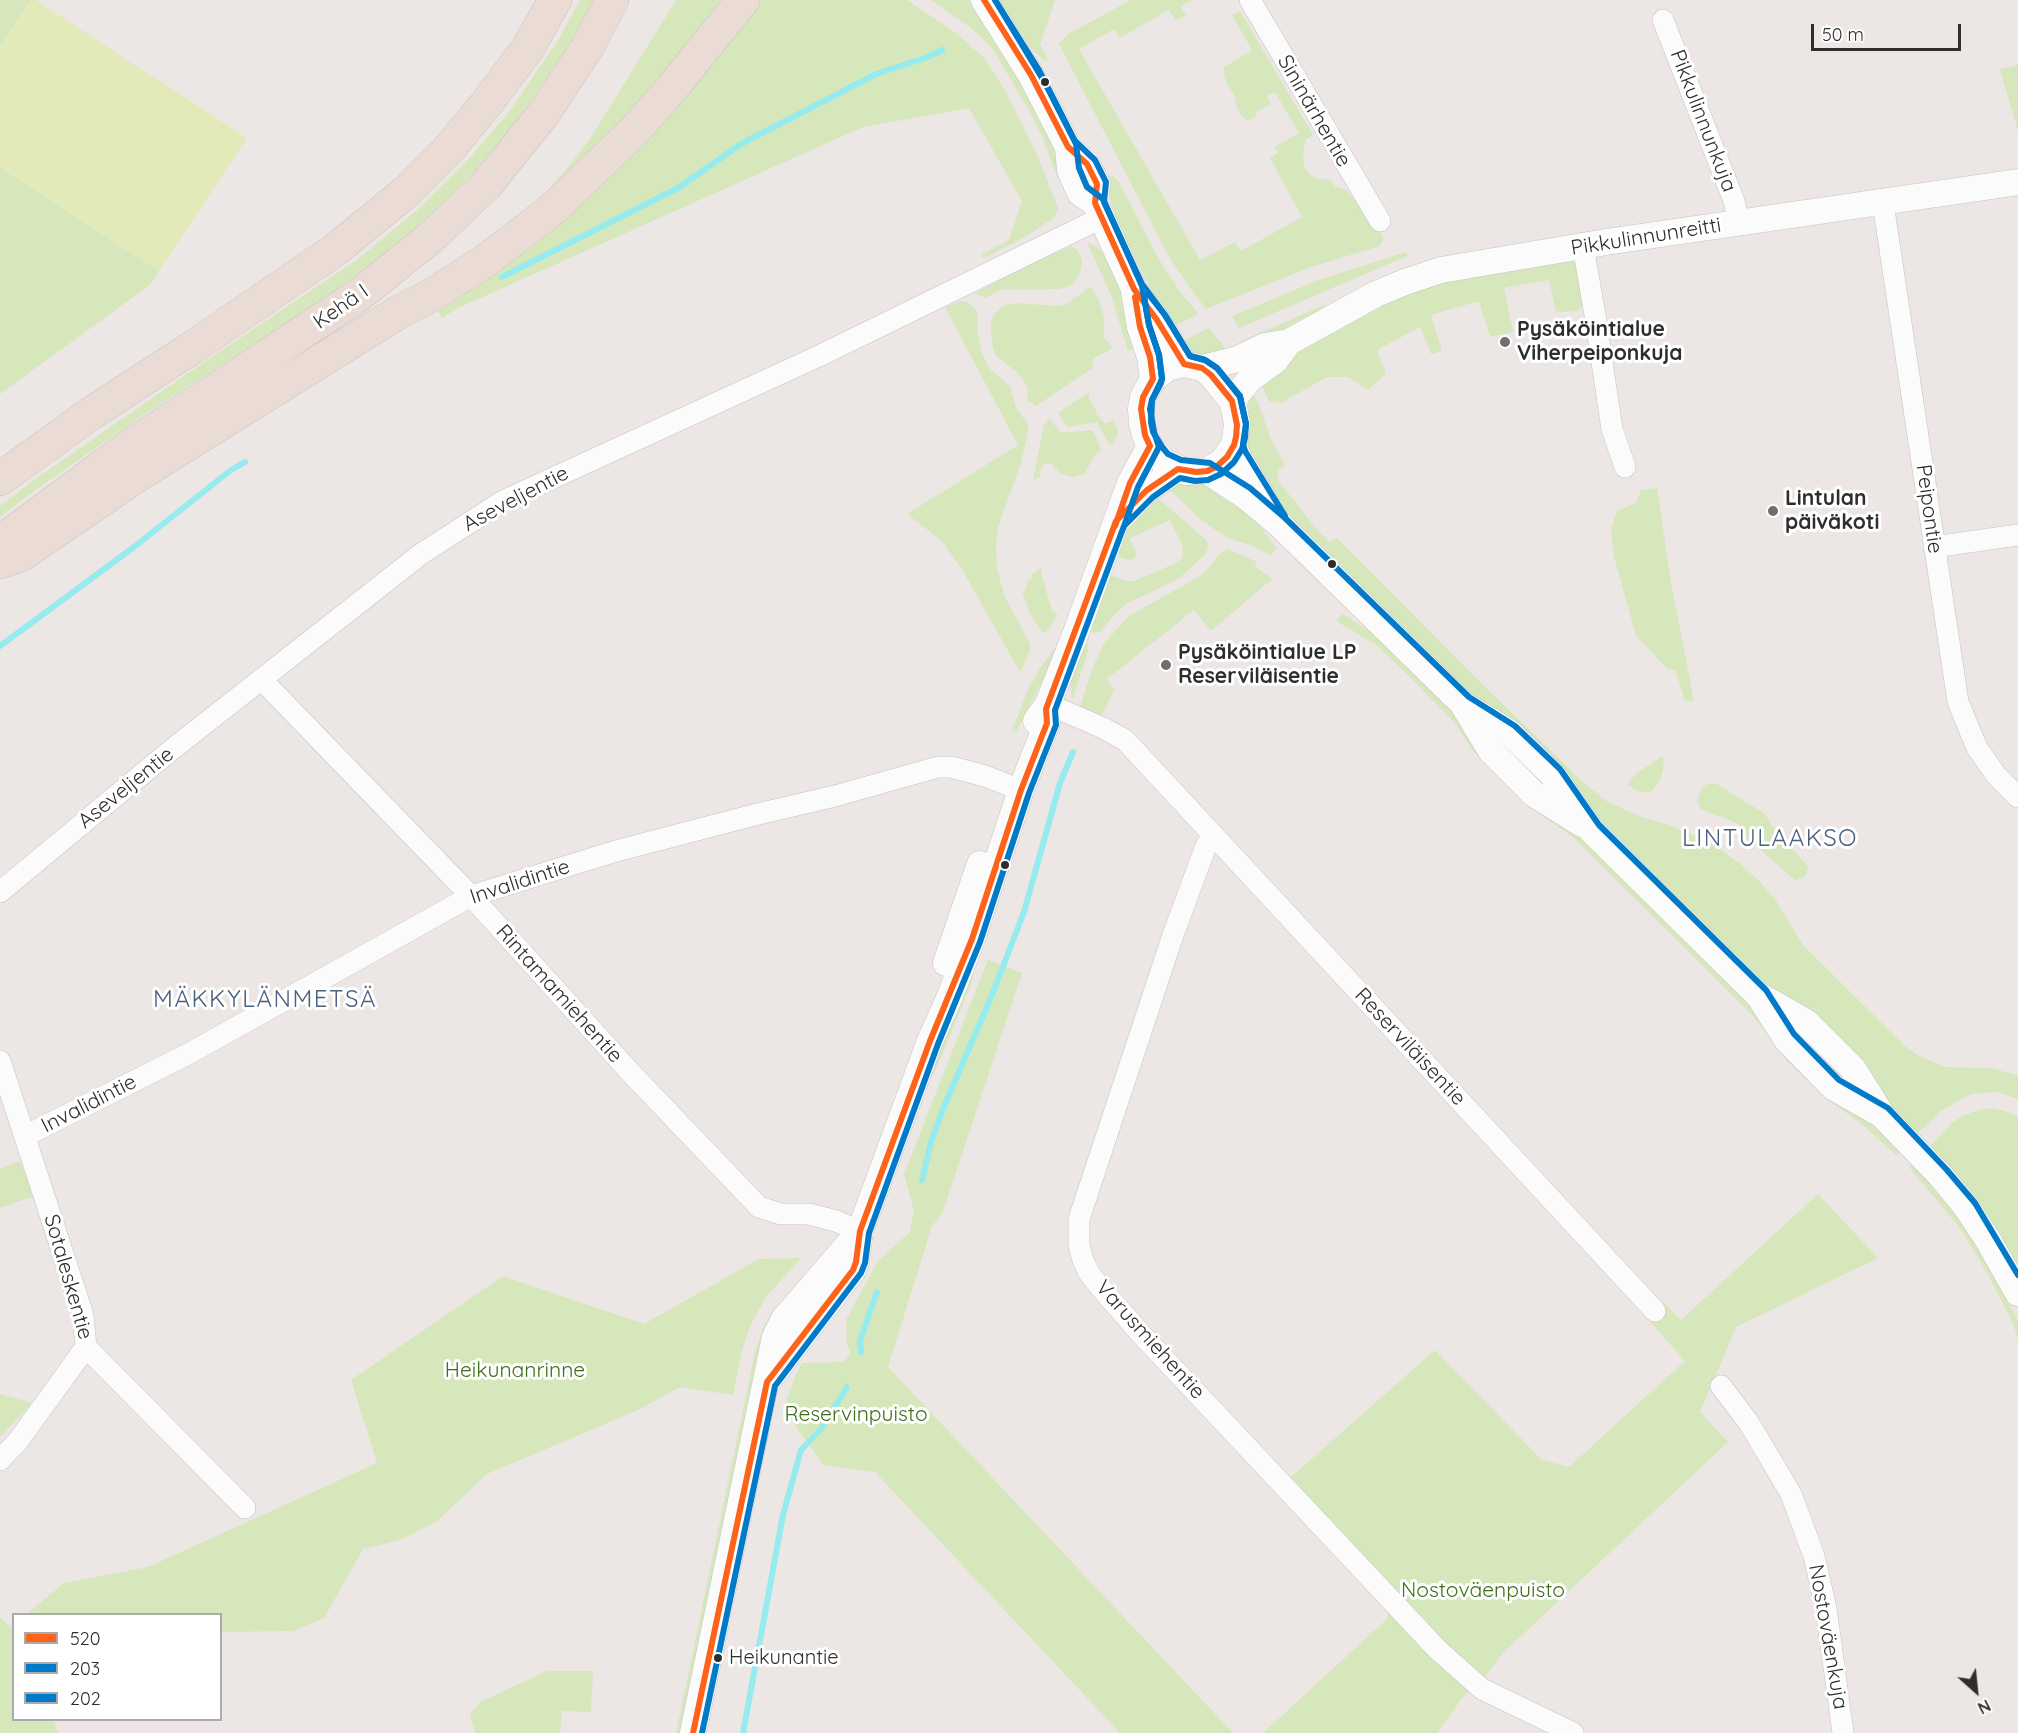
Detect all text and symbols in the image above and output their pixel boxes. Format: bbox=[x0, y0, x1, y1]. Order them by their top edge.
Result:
scale bar bbox=[1814, 12, 1964, 50]
text: 50 m bbox=[1822, 23, 1864, 46]
street label: Pikkulinnunkuja bbox=[1664, 46, 1742, 196]
street label: Sininärhentie bbox=[1272, 50, 1356, 172]
unlabelled marker bbox=[1039, 76, 1051, 88]
street label: Pikkulinnunreitti bbox=[1569, 213, 1723, 261]
street label: Kehä I bbox=[309, 279, 373, 335]
place label: Pysäköintialue Viherpeiponkuja bbox=[1517, 317, 1682, 367]
marker: Pysäköintialue Viherpeiponkuja bbox=[1498, 335, 1512, 349]
street label: Aseveljentie bbox=[459, 461, 573, 537]
street label: Peipontie bbox=[1910, 463, 1948, 555]
place label: Lintulan päiväkoti bbox=[1785, 486, 1879, 536]
marker: Lintulan päiväkoti bbox=[1766, 504, 1780, 518]
unlabelled marker bbox=[1326, 558, 1338, 570]
place label: Pysäköintialue LP Reserviläisentie bbox=[1178, 640, 1356, 690]
marker: Pysäköintialue LP Reserviläisentie bbox=[1159, 658, 1173, 672]
street label: Aseveljentie bbox=[73, 742, 179, 834]
district label: LINTULAAKSO bbox=[1682, 825, 1858, 853]
street label: Invalidintie bbox=[467, 854, 573, 910]
unlabelled marker bbox=[999, 859, 1011, 871]
street label: Rintamamiehentie bbox=[490, 920, 628, 1068]
street label: Reserviläisentie bbox=[1349, 983, 1471, 1111]
district label: MÄKKYLÄNMETSÄ bbox=[153, 986, 377, 1014]
street label: Invalidintie bbox=[37, 1069, 141, 1139]
street label: Sotaleskentie bbox=[38, 1212, 98, 1342]
street label: Varusmiehentie bbox=[1090, 1275, 1210, 1405]
park label: Heikunanrinne bbox=[445, 1358, 585, 1384]
park label: Reservinpuisto bbox=[784, 1402, 928, 1428]
street label: Nostoväenkuja bbox=[1803, 1563, 1853, 1711]
park label: Nostoväenpuisto bbox=[1401, 1578, 1565, 1604]
legend bbox=[12, 1613, 222, 1721]
text: 520 bbox=[70, 1627, 101, 1650]
place label: Heikunantie bbox=[729, 1646, 839, 1670]
marker: Heikunantie bbox=[712, 1652, 724, 1664]
text: 203 bbox=[70, 1657, 100, 1680]
north arrow bbox=[1946, 1661, 2006, 1721]
text: 202 bbox=[70, 1687, 101, 1710]
text: N bbox=[1974, 1695, 1994, 1719]

